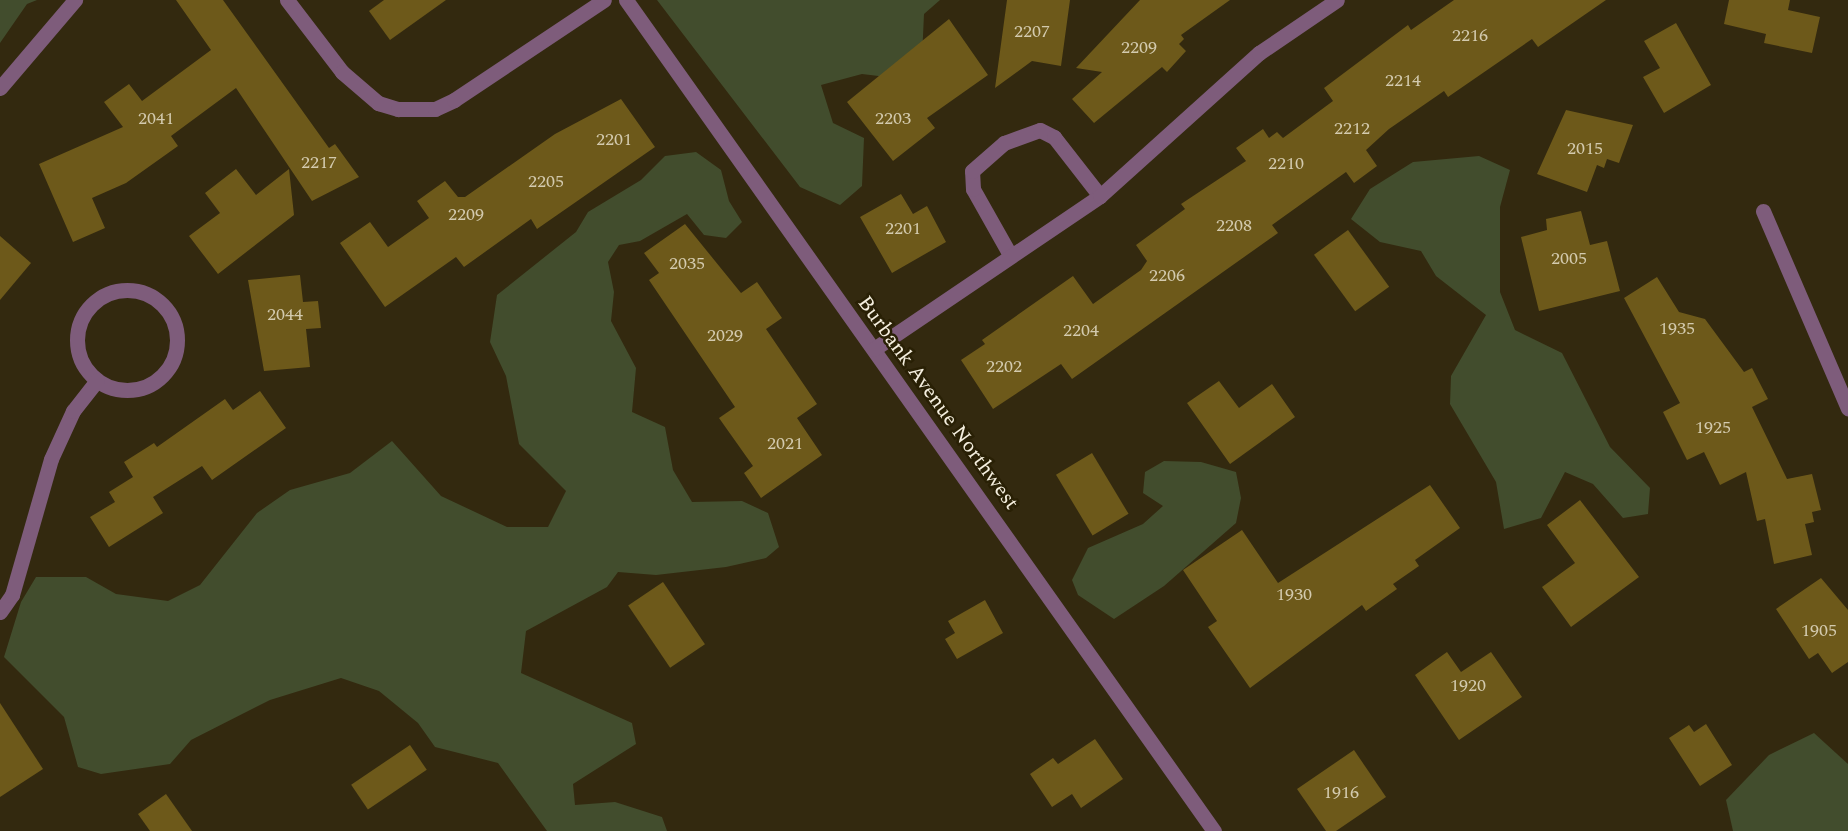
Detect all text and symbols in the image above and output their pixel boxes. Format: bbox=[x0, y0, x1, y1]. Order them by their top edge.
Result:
house number: 2207 bbox=[1014, 21, 1050, 43]
house number: 2216 bbox=[1452, 25, 1488, 47]
house number: 2209 bbox=[1121, 37, 1157, 59]
house number: 2214 bbox=[1385, 70, 1421, 92]
house number: 2041 bbox=[138, 108, 174, 130]
house number: 2203 bbox=[875, 108, 911, 130]
house number: 2212 bbox=[1334, 118, 1370, 140]
house number: 2201 bbox=[596, 129, 632, 151]
house number: 2015 bbox=[1567, 138, 1603, 160]
house number: 2217 bbox=[301, 152, 337, 174]
house number: 2210 bbox=[1268, 153, 1304, 175]
house number: 2205 bbox=[528, 171, 564, 193]
house number: 2209 bbox=[448, 204, 484, 226]
house number: 2208 bbox=[1216, 215, 1252, 237]
house number: 2201 bbox=[885, 218, 921, 240]
house number: 2005 bbox=[1551, 248, 1587, 270]
house number: 2035 bbox=[669, 253, 705, 275]
house number: 2206 bbox=[1149, 265, 1185, 287]
street label: Burbank Avenue Northwest bbox=[852, 291, 1024, 515]
house number: 2044 bbox=[267, 304, 303, 326]
house number: 1935 bbox=[1659, 318, 1695, 340]
house number: 2204 bbox=[1063, 320, 1099, 342]
house number: 2029 bbox=[707, 325, 743, 347]
house number: 2202 bbox=[986, 356, 1022, 378]
house number: 1925 bbox=[1695, 417, 1731, 439]
house number: 2021 bbox=[767, 433, 803, 455]
house number: 1930 bbox=[1276, 584, 1312, 606]
house number: 1905 bbox=[1801, 620, 1837, 642]
house number: 1920 bbox=[1450, 675, 1486, 697]
house number: 1916 bbox=[1323, 782, 1359, 804]

